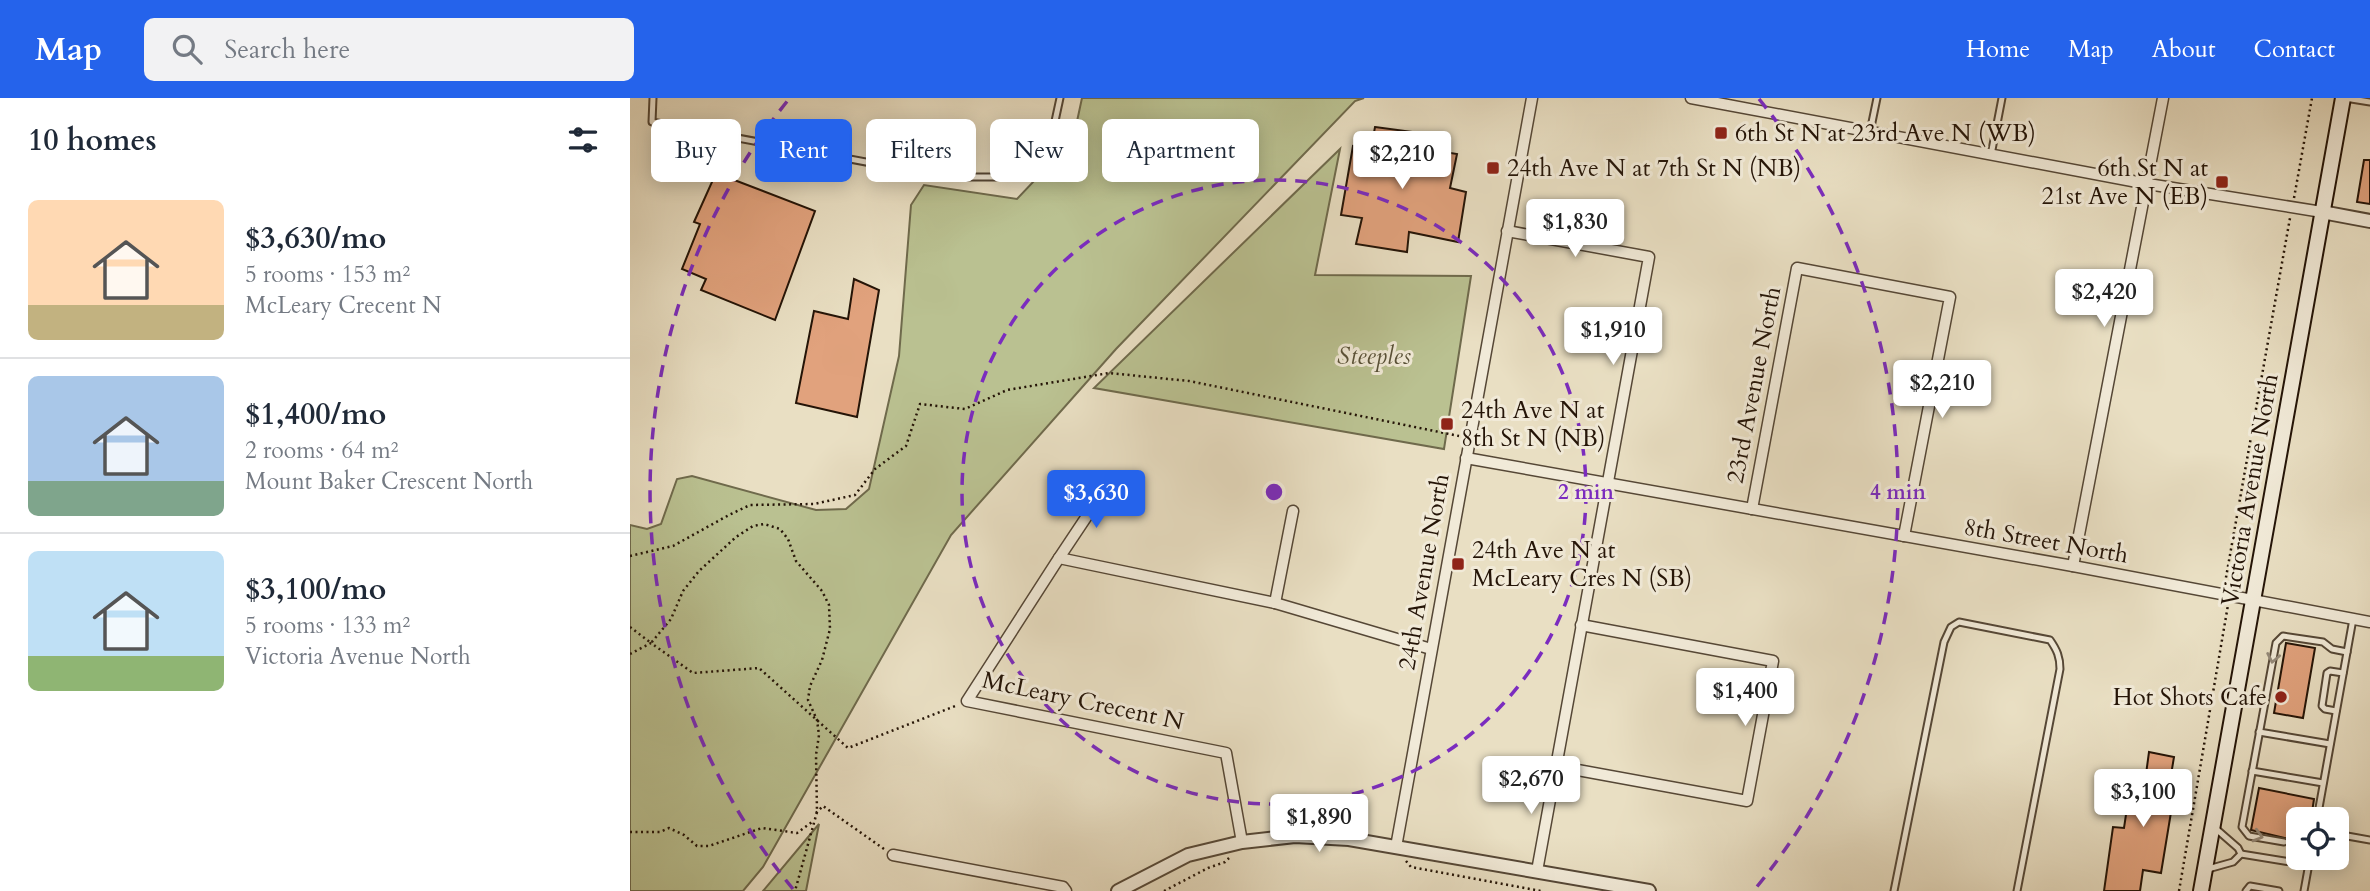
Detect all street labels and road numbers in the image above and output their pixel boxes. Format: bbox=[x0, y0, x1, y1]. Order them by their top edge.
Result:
street label: 23rd Avenue North bbox=[1719, 284, 1789, 486]
street label: Victoria Avenue North bbox=[2213, 371, 2287, 609]
street label: 24th Avenue North bbox=[1390, 471, 1458, 673]
street label: 8th Street North bbox=[1961, 510, 2131, 572]
street label: McLeary Crecent N bbox=[979, 664, 1187, 739]

